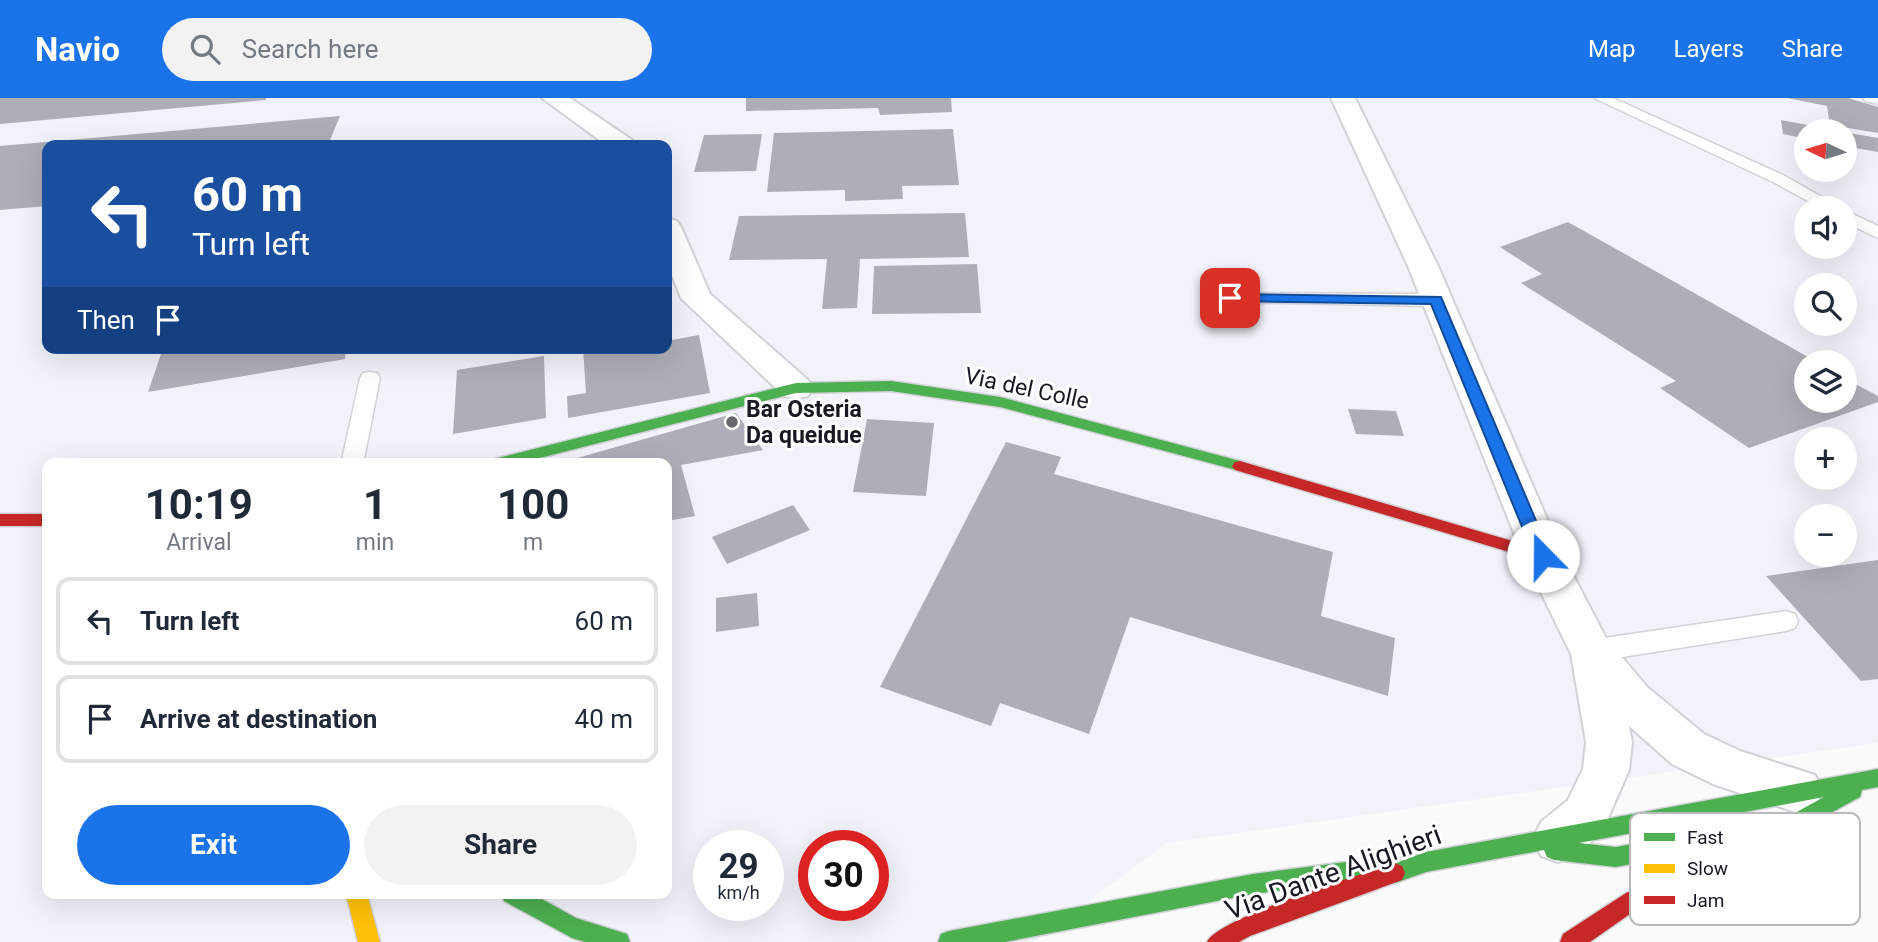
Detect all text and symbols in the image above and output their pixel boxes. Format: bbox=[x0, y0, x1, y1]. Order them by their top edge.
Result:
search box bbox=[162, 18, 652, 81]
text: Navio bbox=[35, 30, 120, 69]
icon: search bbox=[186, 30, 224, 68]
text: Search here bbox=[242, 34, 379, 64]
text: Map bbox=[1588, 35, 1636, 63]
text: Layers bbox=[1674, 35, 1744, 63]
text: Share bbox=[1782, 35, 1843, 63]
north arrow bbox=[1794, 119, 1857, 182]
map controls bbox=[1794, 119, 1857, 567]
text: 60 m bbox=[192, 166, 303, 223]
icon: left bbox=[77, 168, 168, 259]
button: sound bbox=[1794, 196, 1857, 259]
text: Turn left bbox=[192, 225, 310, 263]
pin bbox=[1200, 268, 1260, 328]
button: search bbox=[1794, 273, 1857, 336]
icon: arrive bbox=[1211, 279, 1249, 317]
icon: arrive bbox=[149, 301, 187, 339]
text: Then bbox=[77, 305, 135, 335]
button: layers bbox=[1794, 350, 1857, 413]
street label: Via del Colle bbox=[962, 362, 1092, 415]
place label: Bar Osteria Da queidue bbox=[746, 396, 862, 449]
marker: Bar Osteria Da queidue bbox=[724, 414, 740, 430]
button: + bbox=[1794, 427, 1857, 490]
text: 10:19 bbox=[145, 480, 253, 529]
text: 1 bbox=[363, 480, 387, 529]
text: 100 bbox=[497, 480, 569, 529]
button: − bbox=[1794, 504, 1857, 567]
position arrow bbox=[1506, 519, 1580, 593]
text: Arrival bbox=[166, 529, 232, 556]
text: min bbox=[356, 529, 394, 556]
text: m bbox=[523, 529, 543, 556]
icon: left bbox=[81, 602, 119, 640]
text: Turn left bbox=[140, 606, 239, 636]
text: 60 m bbox=[575, 606, 633, 636]
icon: arrive bbox=[81, 700, 119, 738]
text: Arrive at destination bbox=[140, 704, 377, 734]
text: 40 m bbox=[575, 704, 633, 734]
button: Exit bbox=[77, 805, 350, 885]
button: Share bbox=[364, 805, 637, 885]
legend bbox=[1630, 813, 1860, 925]
street label: Via Dante Alighieri bbox=[1220, 818, 1446, 927]
text: Fast bbox=[1687, 826, 1724, 849]
speed limit sign: 30 bbox=[798, 830, 889, 921]
text: 29 bbox=[718, 846, 759, 887]
text: Slow bbox=[1687, 857, 1728, 880]
text: km/h bbox=[717, 882, 760, 903]
text: Jam bbox=[1687, 889, 1724, 912]

